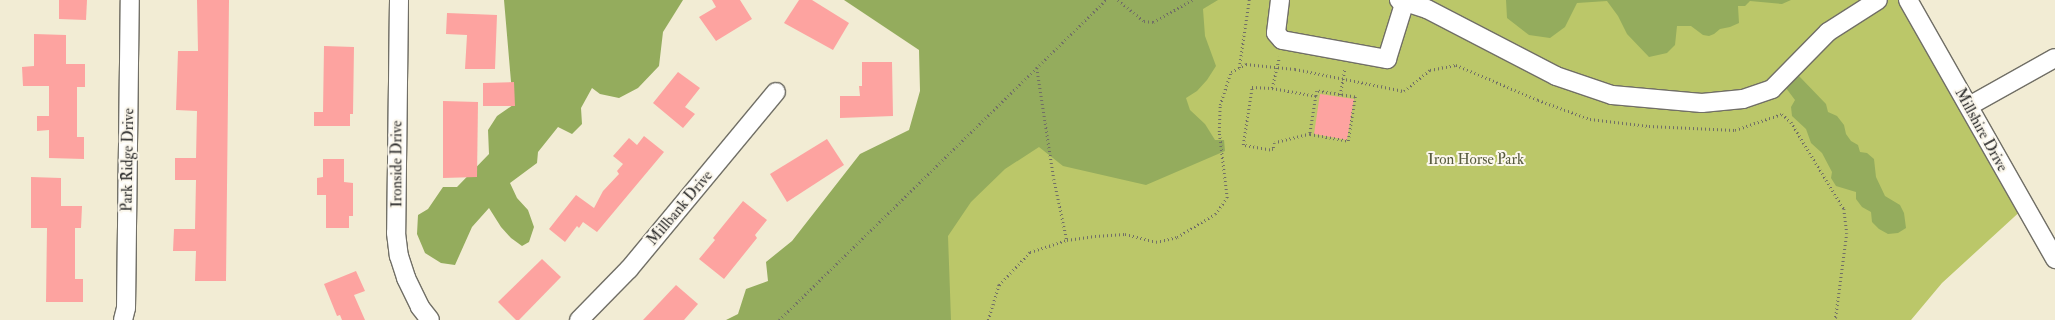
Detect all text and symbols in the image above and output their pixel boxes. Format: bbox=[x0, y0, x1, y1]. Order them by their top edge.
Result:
street label: Millshire Drive bbox=[1951, 85, 2011, 175]
street label: Park Ridge Drive bbox=[118, 108, 138, 212]
street label: Ironside Drive bbox=[388, 121, 406, 207]
park label: Iron Horse Park bbox=[1428, 151, 1524, 169]
street label: Millbank Drive bbox=[644, 167, 716, 249]

